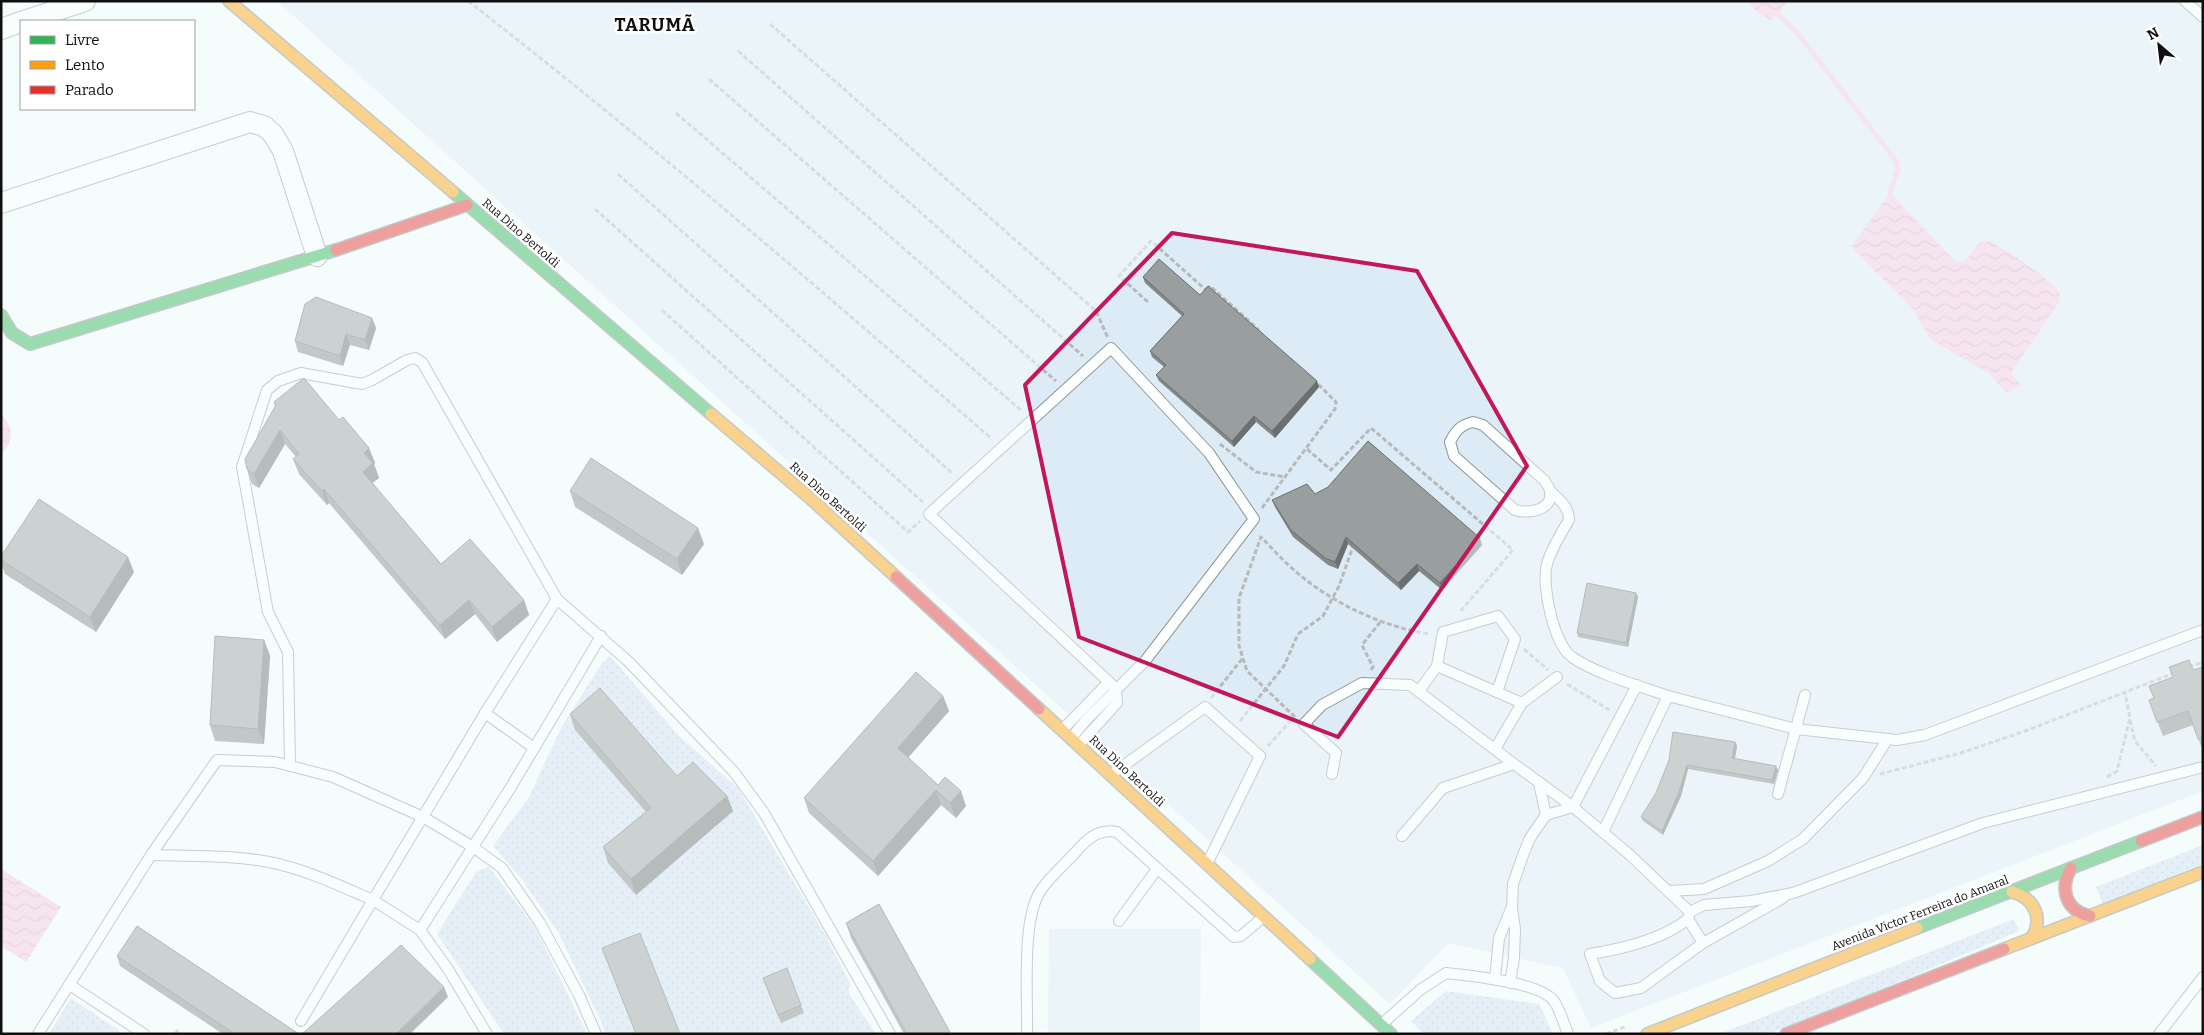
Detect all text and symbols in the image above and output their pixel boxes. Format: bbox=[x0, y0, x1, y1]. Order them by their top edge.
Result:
district label: TARUMÃ bbox=[614, 14, 696, 36]
legend bbox=[20, 20, 195, 110]
north arrow bbox=[2134, 20, 2184, 70]
text: N bbox=[2144, 24, 2162, 44]
text: Livre bbox=[65, 31, 100, 49]
text: Lento bbox=[65, 56, 105, 74]
text: Parado bbox=[65, 81, 114, 99]
street label: Rua Dino Bertoldi bbox=[480, 196, 563, 271]
street label: Rua Dino Bertoldi bbox=[787, 459, 869, 535]
street label: Rua Dino Bertoldi bbox=[1087, 733, 1168, 810]
street label: Avenida Victor Ferreira do Amaral bbox=[1830, 873, 2011, 953]

